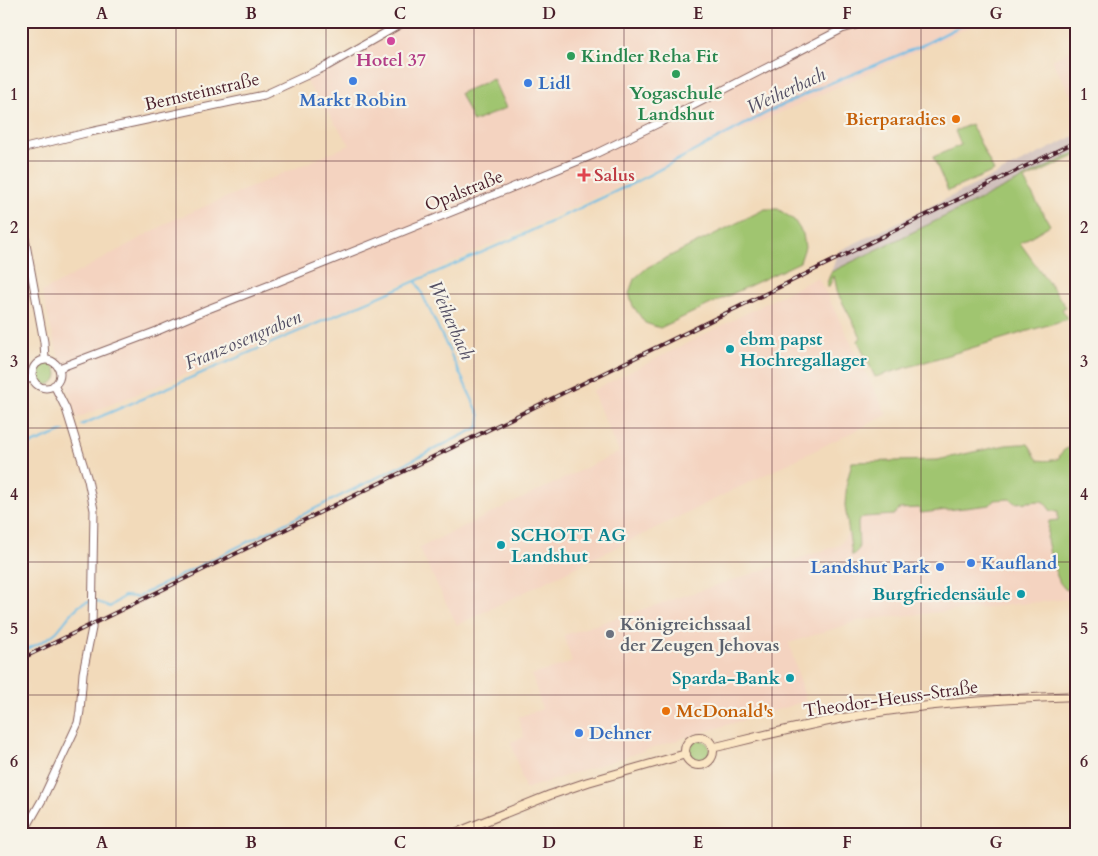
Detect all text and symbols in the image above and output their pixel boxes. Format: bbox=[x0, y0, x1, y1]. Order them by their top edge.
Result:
text: A bbox=[96, 3, 108, 25]
text: B bbox=[245, 3, 257, 25]
text: C bbox=[394, 3, 406, 25]
text: D bbox=[542, 3, 556, 25]
text: E bbox=[693, 3, 703, 25]
text: F bbox=[842, 3, 852, 25]
text: G bbox=[989, 3, 1003, 25]
marker: Hotel 37 bbox=[385, 35, 397, 47]
place label: Kindler Reha Fit bbox=[581, 44, 719, 69]
place label: Hotel 37 bbox=[356, 48, 426, 73]
marker: Kindler Reha Fit bbox=[565, 50, 577, 62]
water label: Weiherbach bbox=[742, 61, 830, 121]
street label: Bernsteinstraße bbox=[142, 67, 262, 117]
marker: Yogaschule Landshut bbox=[670, 68, 682, 80]
place label: Lidl bbox=[538, 71, 571, 96]
marker: Markt Robin bbox=[347, 75, 359, 87]
marker: Lidl bbox=[522, 77, 534, 89]
place label: Yogaschule Landshut bbox=[629, 81, 723, 127]
text: 1 bbox=[10, 84, 18, 106]
text: 1 bbox=[1080, 84, 1088, 106]
place label: Markt Robin bbox=[299, 88, 407, 113]
place label: Bierparadies bbox=[845, 107, 946, 132]
marker: Bierparadies bbox=[950, 113, 962, 125]
place label: Salus bbox=[594, 163, 635, 188]
street label: Opalstraße bbox=[421, 164, 507, 218]
marker: Salus bbox=[578, 169, 590, 181]
text: 2 bbox=[10, 217, 18, 239]
text: 2 bbox=[1080, 217, 1088, 239]
water label: Weiherbach bbox=[422, 276, 480, 364]
water label: Franzosengraben bbox=[181, 303, 306, 376]
place label: ebm papst Hochregallager bbox=[740, 327, 868, 373]
marker: ebm papst Hochregallager bbox=[724, 343, 736, 355]
text: 3 bbox=[10, 351, 18, 373]
text: 3 bbox=[1080, 351, 1088, 373]
text: 4 bbox=[10, 484, 18, 506]
text: 4 bbox=[1080, 484, 1088, 506]
place label: SCHOTT AG Landshut bbox=[511, 523, 626, 569]
marker: SCHOTT AG Landshut bbox=[495, 539, 507, 551]
place label: Kaufland bbox=[981, 551, 1058, 576]
place label: Landshut Park bbox=[810, 555, 931, 580]
marker: Kaufland bbox=[965, 557, 977, 569]
marker: Landshut Park bbox=[934, 561, 946, 573]
place label: Burgfriedensäule bbox=[872, 582, 1011, 607]
marker: Burgfriedensäule bbox=[1015, 588, 1027, 600]
place label: Königreichssaal der Zeugen Jehovas bbox=[620, 612, 779, 658]
text: 5 bbox=[10, 618, 18, 640]
text: 5 bbox=[1080, 618, 1088, 640]
marker: Königreichssaal der Zeugen Jehovas bbox=[604, 628, 616, 640]
place label: Sparda-Bank bbox=[672, 666, 781, 691]
marker: Sparda-Bank bbox=[784, 672, 796, 684]
street label: Theodor-Heuss-Straße bbox=[802, 674, 980, 724]
place label: McDonald's bbox=[676, 699, 773, 724]
marker: McDonald's bbox=[660, 705, 672, 717]
place label: Dehner bbox=[589, 721, 652, 746]
marker: Dehner bbox=[573, 727, 585, 739]
text: 6 bbox=[10, 751, 18, 773]
text: 6 bbox=[1080, 751, 1088, 773]
text: A bbox=[96, 832, 108, 854]
text: B bbox=[245, 832, 257, 854]
text: C bbox=[394, 832, 406, 854]
text: D bbox=[542, 832, 556, 854]
text: E bbox=[693, 832, 703, 854]
text: F bbox=[842, 832, 852, 854]
text: G bbox=[989, 832, 1003, 854]

